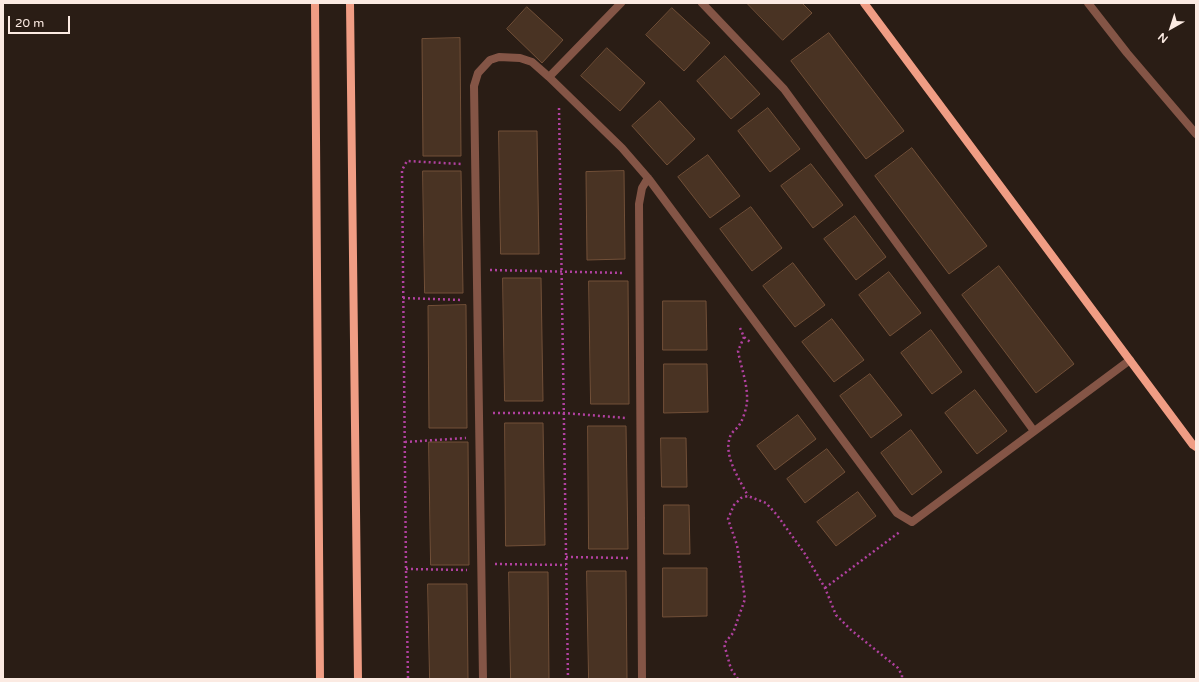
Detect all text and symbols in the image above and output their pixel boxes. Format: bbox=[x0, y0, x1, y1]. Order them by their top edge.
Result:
scale bar bbox=[10, 8, 72, 34]
north arrow bbox=[1151, 8, 1191, 48]
text: 20 m bbox=[15, 16, 44, 30]
text: N bbox=[1156, 30, 1171, 46]

